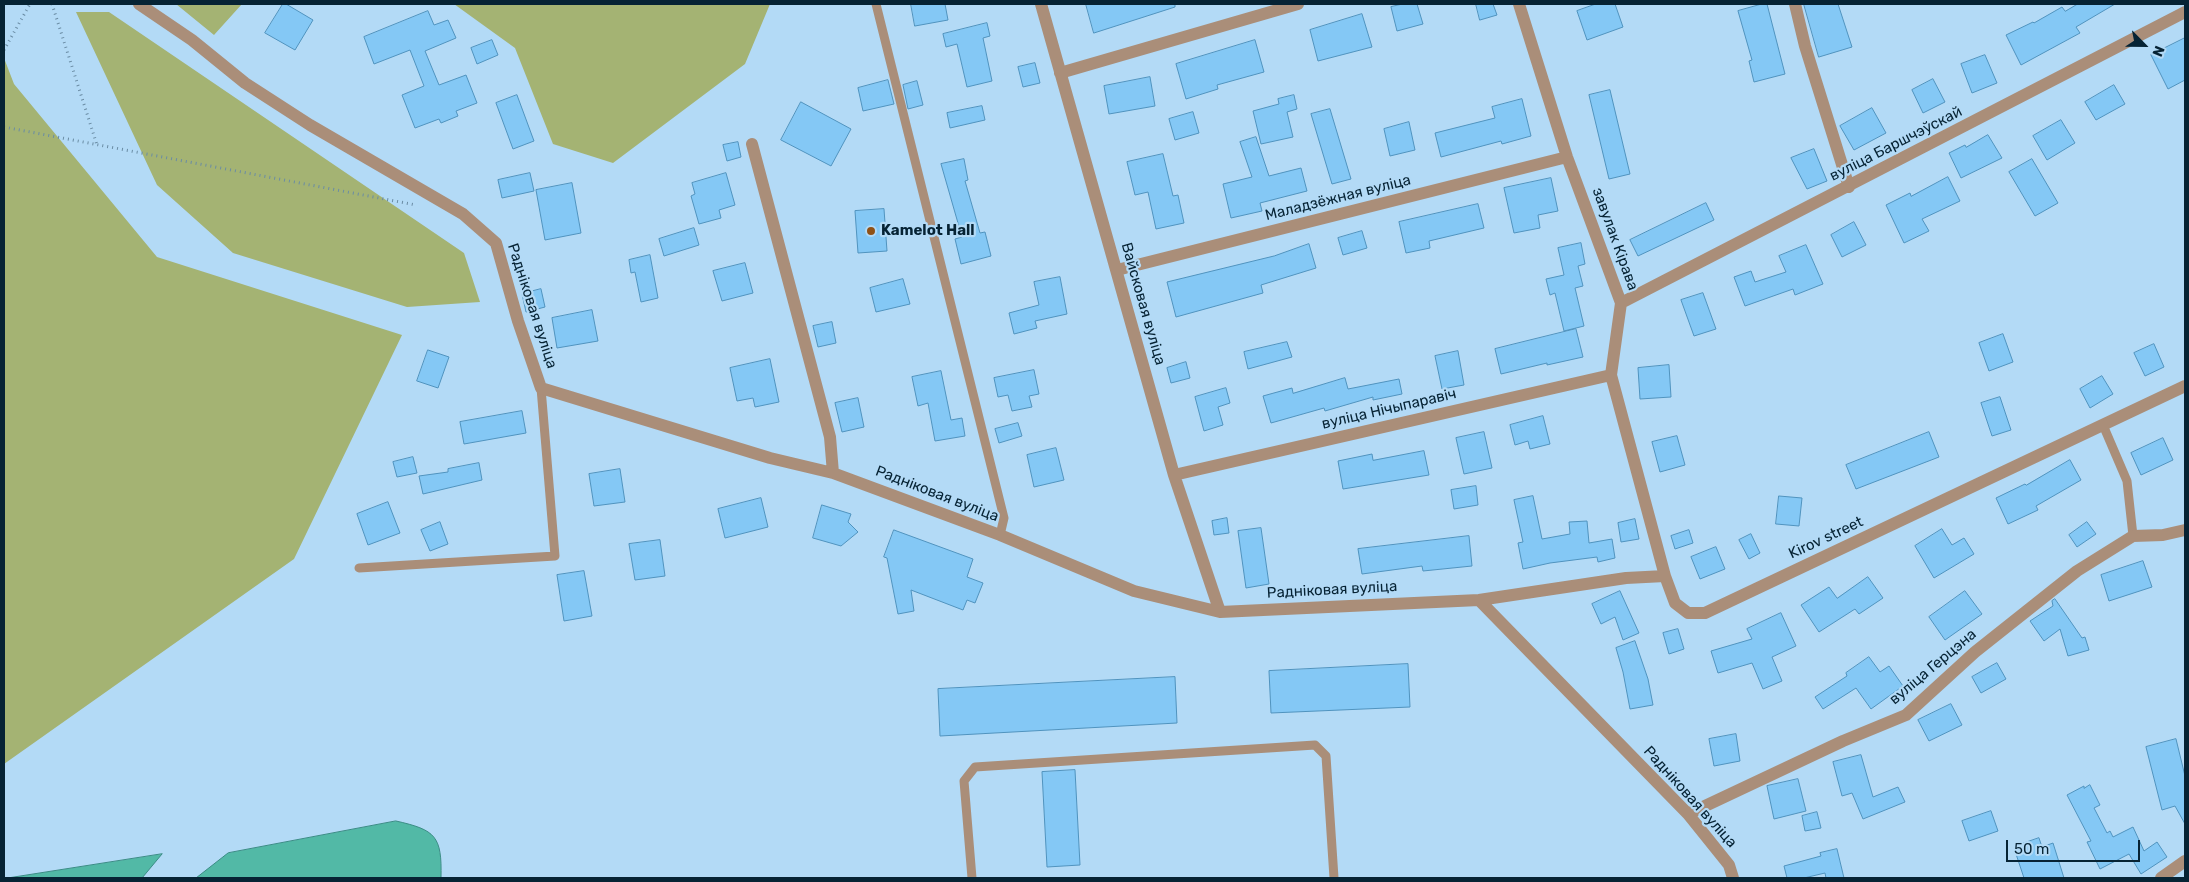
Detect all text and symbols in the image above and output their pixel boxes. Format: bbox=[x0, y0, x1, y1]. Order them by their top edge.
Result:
north arrow bbox=[2119, 20, 2169, 70]
text: N bbox=[2148, 43, 2168, 59]
street label: вуліца Баршчэўскай bbox=[1827, 103, 1965, 185]
street label: Маладзёжная вуліца bbox=[1263, 171, 1413, 225]
street label: завулак Кірава bbox=[1588, 185, 1642, 293]
place label: Kamelot Hall bbox=[881, 222, 975, 240]
marker: Kamelot Hall bbox=[865, 225, 877, 237]
street label: Радніковая вуліца bbox=[503, 241, 561, 371]
street label: Вайсковая вуліца bbox=[1117, 241, 1169, 367]
street label: вуліца Нічыпаравіч bbox=[1320, 385, 1458, 433]
street label: Радніковая вуліца bbox=[873, 462, 1001, 526]
street label: Kirov street bbox=[1786, 513, 1866, 563]
street label: Радніковая вуліца bbox=[1266, 578, 1398, 602]
street label: вуліца Герцэна bbox=[1886, 625, 1980, 709]
street label: Радніковая вуліца bbox=[1640, 742, 1740, 852]
scale bar bbox=[2009, 830, 2143, 862]
text: 50 m bbox=[2014, 840, 2049, 858]

